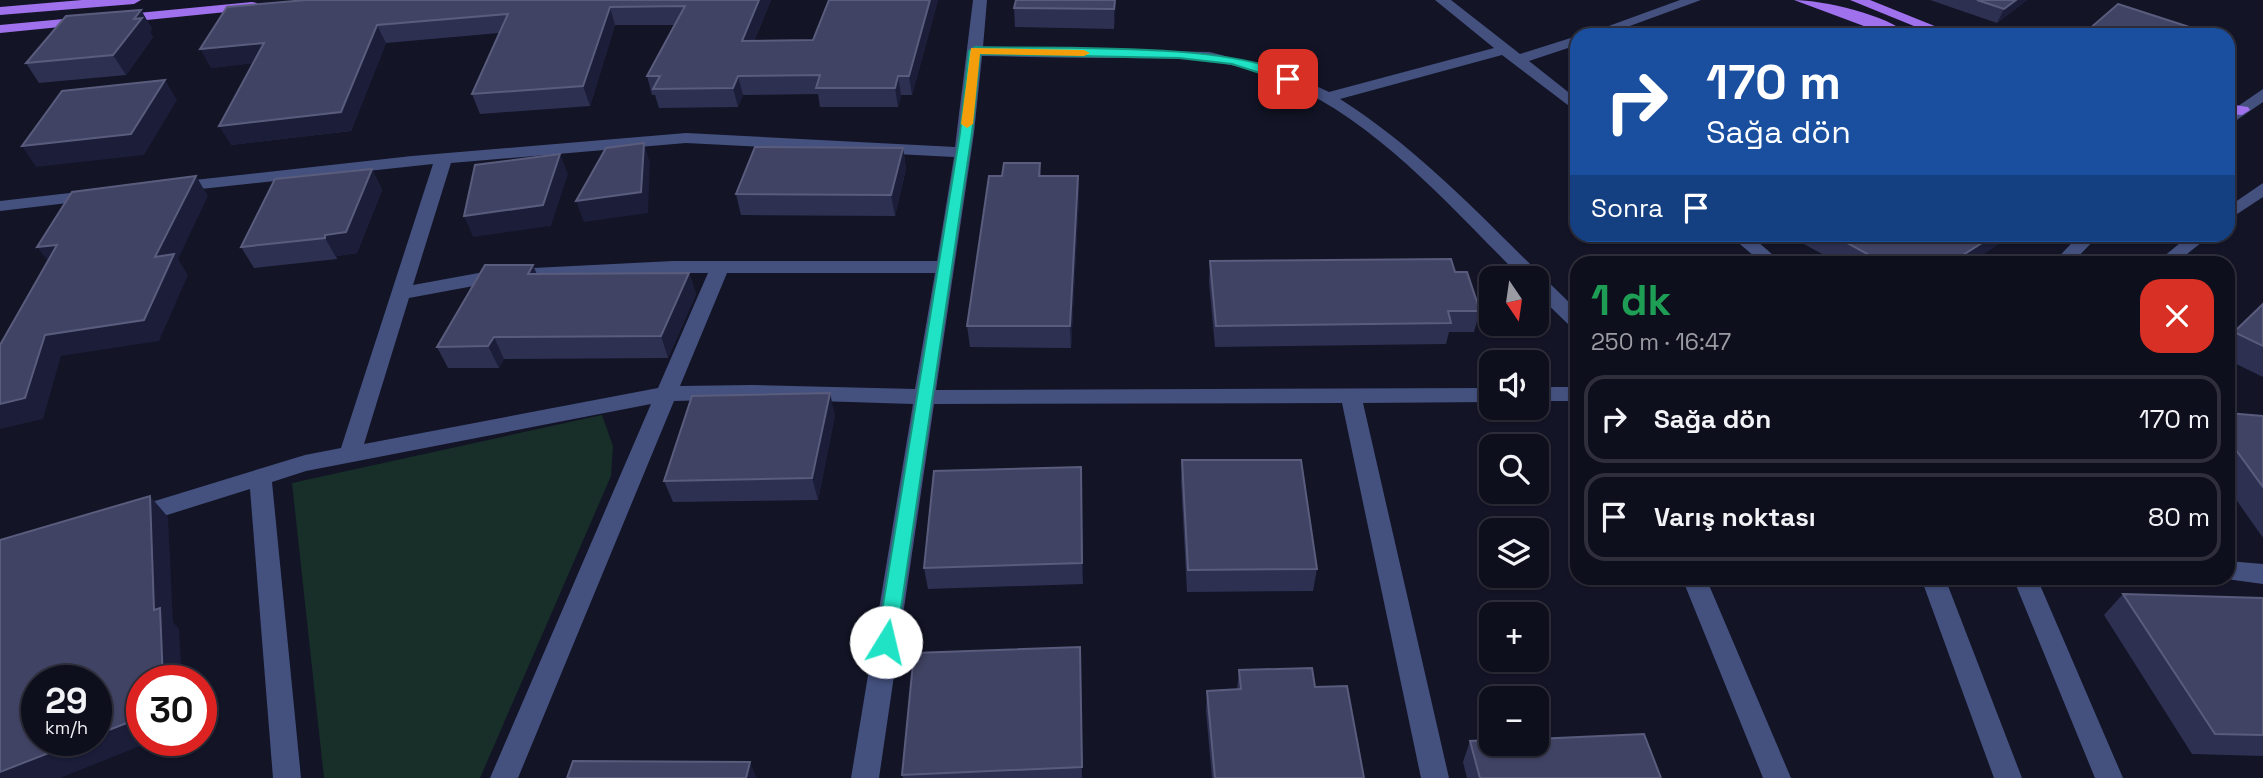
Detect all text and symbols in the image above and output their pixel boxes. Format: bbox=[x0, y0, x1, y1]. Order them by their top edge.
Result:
pin bbox=[1258, 49, 1318, 109]
text: 170 m bbox=[1706, 51, 1841, 113]
icon: right bbox=[1591, 56, 1682, 147]
icon: arrive bbox=[1269, 60, 1307, 98]
text: Sağa dön bbox=[1706, 112, 1851, 152]
icon: arrive bbox=[1677, 189, 1715, 227]
text: Sonra bbox=[1591, 191, 1663, 225]
north arrow bbox=[1479, 266, 1549, 336]
map controls bbox=[1479, 266, 1549, 756]
text: 1 dk bbox=[1591, 274, 1671, 327]
button: close bbox=[2140, 279, 2214, 353]
text: 250 m · 16:47 bbox=[1591, 327, 1731, 357]
button: sound bbox=[1479, 350, 1549, 420]
icon: right bbox=[1595, 400, 1633, 438]
text: Sağa dön bbox=[1654, 402, 1771, 436]
text: 170 m bbox=[2139, 402, 2210, 436]
button: search bbox=[1479, 434, 1549, 504]
icon: arrive bbox=[1595, 498, 1633, 536]
text: Varış noktası bbox=[1654, 500, 1816, 534]
text: 80 m bbox=[2148, 500, 2210, 534]
button: layers bbox=[1479, 518, 1549, 588]
button: + bbox=[1479, 602, 1549, 672]
position arrow bbox=[849, 605, 923, 679]
speed limit sign: 30 bbox=[126, 665, 217, 756]
text: 29 bbox=[45, 679, 88, 723]
button: − bbox=[1479, 686, 1549, 756]
text: km/h bbox=[45, 716, 88, 739]

